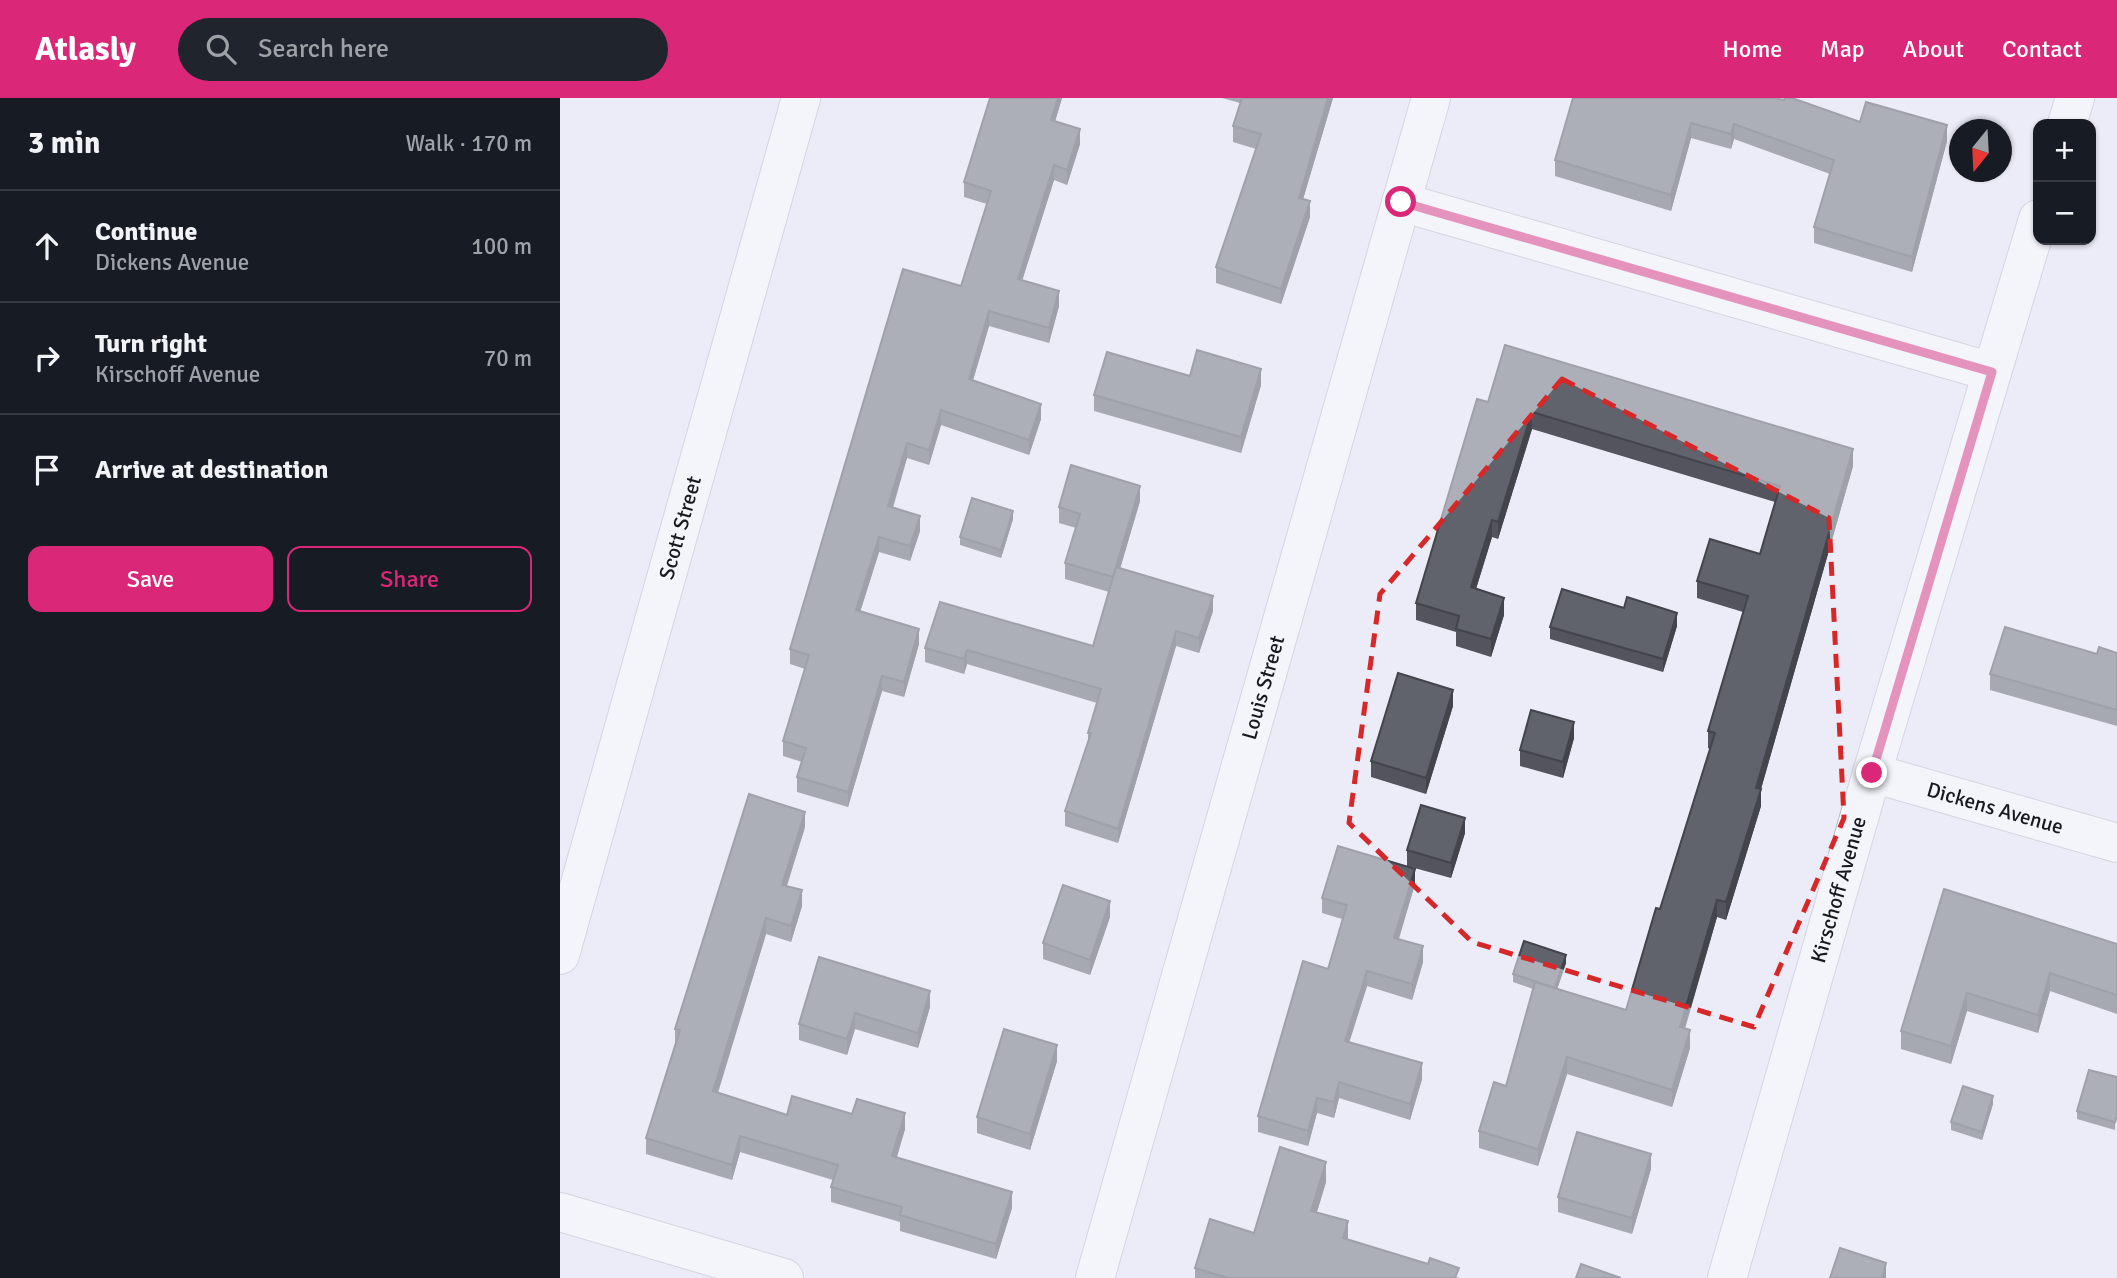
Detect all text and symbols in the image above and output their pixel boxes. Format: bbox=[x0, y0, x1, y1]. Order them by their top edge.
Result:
search box bbox=[178, 18, 668, 81]
text: Atlasly bbox=[35, 29, 136, 70]
icon: search bbox=[202, 30, 240, 68]
text: Search here bbox=[258, 33, 389, 65]
text: Home bbox=[1722, 34, 1782, 64]
text: Map bbox=[1820, 34, 1865, 64]
text: About bbox=[1903, 34, 1964, 64]
text: Contact bbox=[2002, 34, 2082, 64]
north arrow bbox=[1949, 119, 2012, 182]
map controls bbox=[2033, 119, 2096, 245]
button: + bbox=[2033, 119, 2096, 182]
text: 3 min bbox=[28, 125, 100, 162]
text: Walk · 170 m bbox=[406, 129, 532, 158]
button: − bbox=[2033, 182, 2096, 245]
route start bbox=[1385, 186, 1416, 217]
text: Continue bbox=[95, 216, 197, 248]
icon: ahead bbox=[28, 227, 66, 265]
text: 100 m bbox=[471, 232, 532, 261]
text: Dickens Avenue bbox=[95, 248, 249, 277]
text: Turn right bbox=[95, 328, 207, 360]
icon: right bbox=[28, 339, 66, 377]
text: 70 m bbox=[484, 344, 532, 373]
text: Kirschoff Avenue bbox=[95, 360, 260, 389]
icon: arrive bbox=[28, 451, 66, 489]
text: Arrive at destination bbox=[95, 454, 328, 486]
street label: Scott Street bbox=[653, 473, 707, 582]
button: Save bbox=[28, 546, 273, 612]
button: Share bbox=[287, 546, 532, 612]
street label: Louis Street bbox=[1236, 632, 1290, 743]
route end bbox=[1856, 757, 1887, 788]
street label: Dickens Avenue bbox=[1924, 776, 2066, 840]
street label: Kirschoff Avenue bbox=[1805, 813, 1872, 966]

